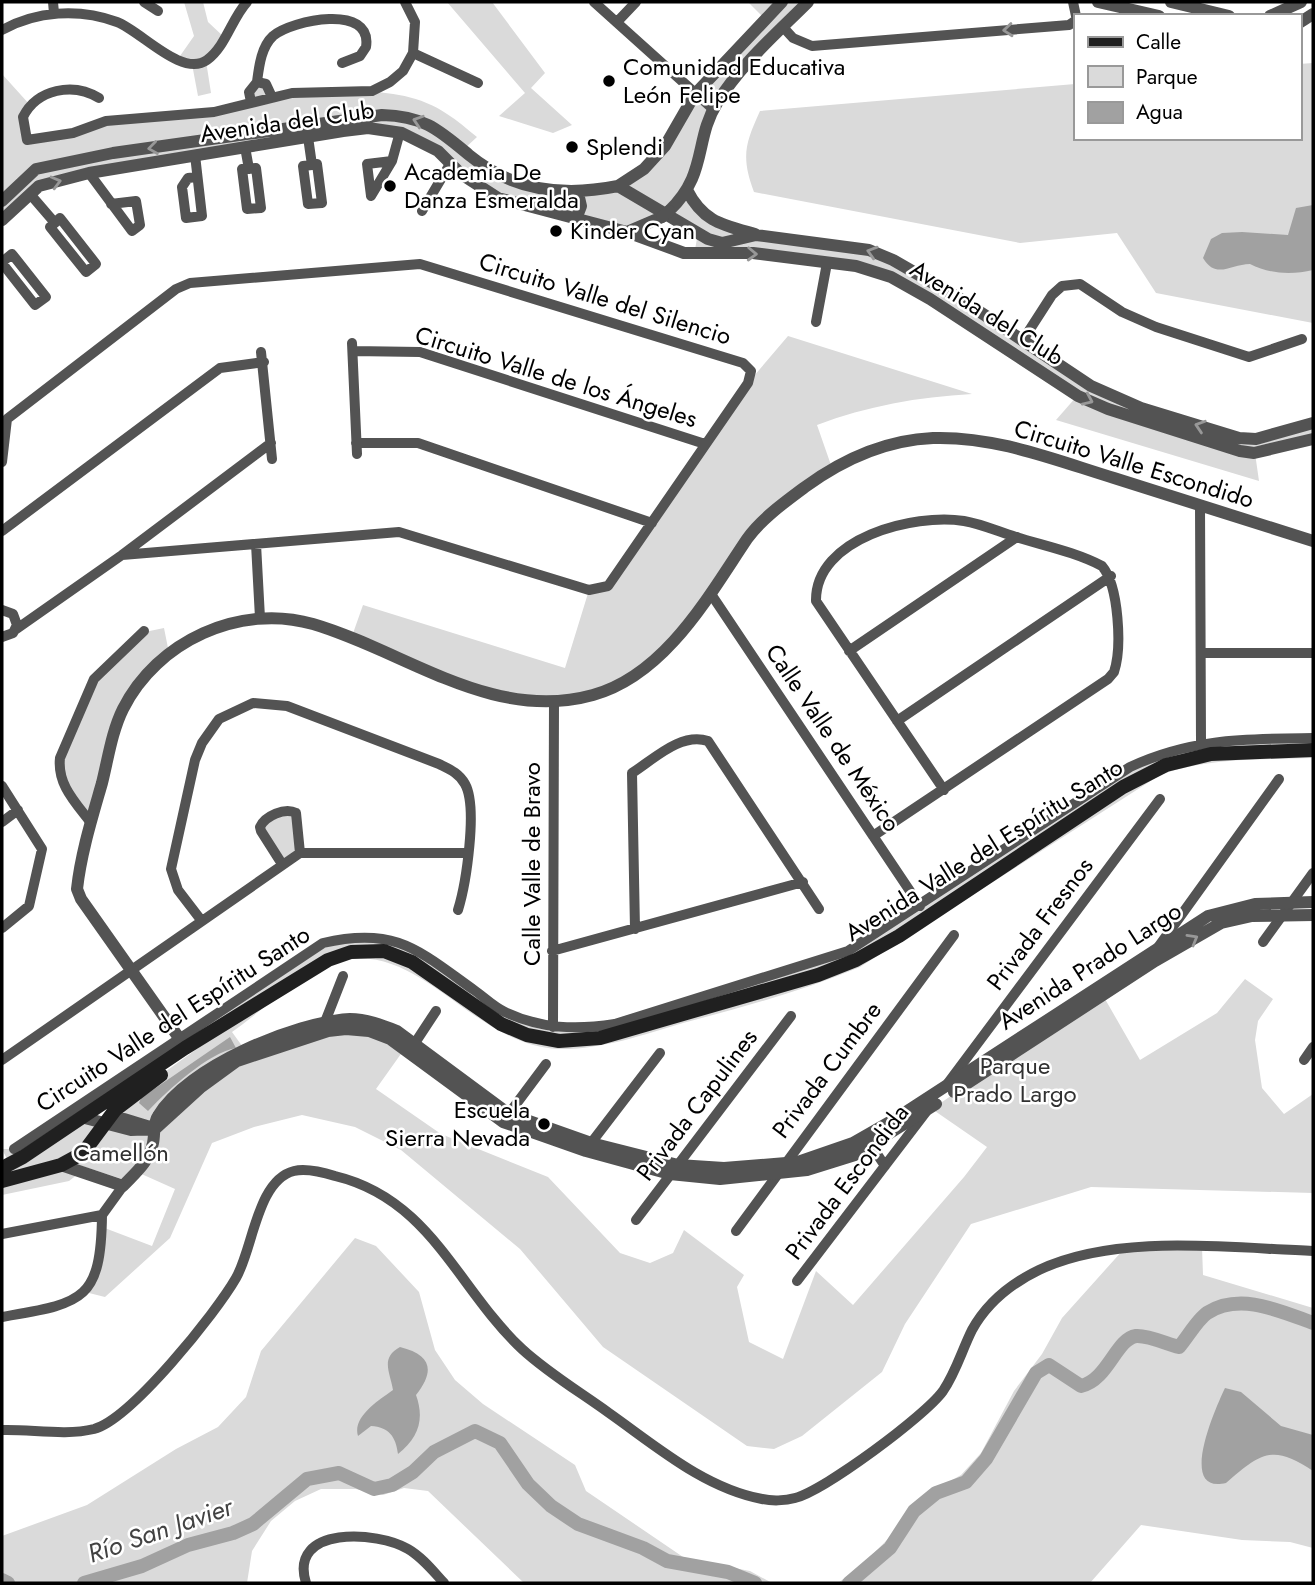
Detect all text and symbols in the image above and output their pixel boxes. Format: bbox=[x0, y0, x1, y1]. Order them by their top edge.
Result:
legend bbox=[1074, 14, 1301, 140]
one-way arrow bbox=[1003, 22, 1014, 37]
text: Calle bbox=[1136, 27, 1181, 57]
place label: Comunidad Educativa León Felipe bbox=[623, 49, 845, 112]
text: Parque bbox=[1136, 62, 1198, 92]
marker: Comunidad Educativa León Felipe bbox=[601, 73, 617, 89]
street label: Avenida del Club bbox=[198, 92, 376, 151]
text: Agua bbox=[1136, 97, 1183, 127]
one-way arrow bbox=[413, 115, 425, 129]
place label: Splendi bbox=[586, 129, 663, 164]
marker: Splendi bbox=[564, 139, 580, 155]
one-way arrow bbox=[147, 140, 158, 155]
place label: Academia De Danza Esmeralda bbox=[404, 154, 579, 217]
one-way arrow bbox=[50, 176, 62, 190]
marker: Academia De Danza Esmeralda bbox=[382, 178, 398, 194]
place label: Kinder Cyan bbox=[570, 213, 695, 248]
marker: Kinder Cyan bbox=[548, 223, 564, 239]
street label: Circuito Valle del Silencio bbox=[475, 243, 736, 354]
one-way arrow bbox=[866, 246, 878, 261]
one-way arrow bbox=[747, 247, 758, 262]
street label: Avenida del Club bbox=[904, 251, 1071, 374]
street label: Circuito Valle de los Ángeles bbox=[411, 317, 701, 436]
one-way arrow bbox=[1081, 392, 1094, 406]
street label: Circuito Valle Escondido bbox=[1010, 410, 1258, 517]
one-way arrow bbox=[1194, 420, 1207, 434]
street label: Calle Valle de México bbox=[757, 637, 909, 839]
street label: Avenida Valle del Espíritu Santo bbox=[838, 749, 1129, 950]
street label: Calle Valle de Bravo bbox=[514, 762, 549, 966]
street label: Privada Fresnos bbox=[978, 850, 1101, 998]
street label: Avenida Prado Largo bbox=[991, 893, 1188, 1038]
street label: Circuito Valle del Espíritu Santo bbox=[29, 917, 317, 1120]
one-way arrow bbox=[1185, 934, 1198, 947]
street label: Privada Cumbre bbox=[763, 994, 890, 1145]
street label: Privada Capulines bbox=[628, 1021, 765, 1188]
park label: Parque Prado Largo bbox=[953, 1048, 1077, 1111]
place label: Escuela Sierra Nevada bbox=[385, 1092, 530, 1155]
street label: Privada Escondida bbox=[776, 1097, 917, 1267]
marker: Escuela Sierra Nevada bbox=[536, 1116, 552, 1132]
park label: Camellón bbox=[73, 1135, 169, 1170]
water label: Río San Javier bbox=[82, 1487, 239, 1573]

